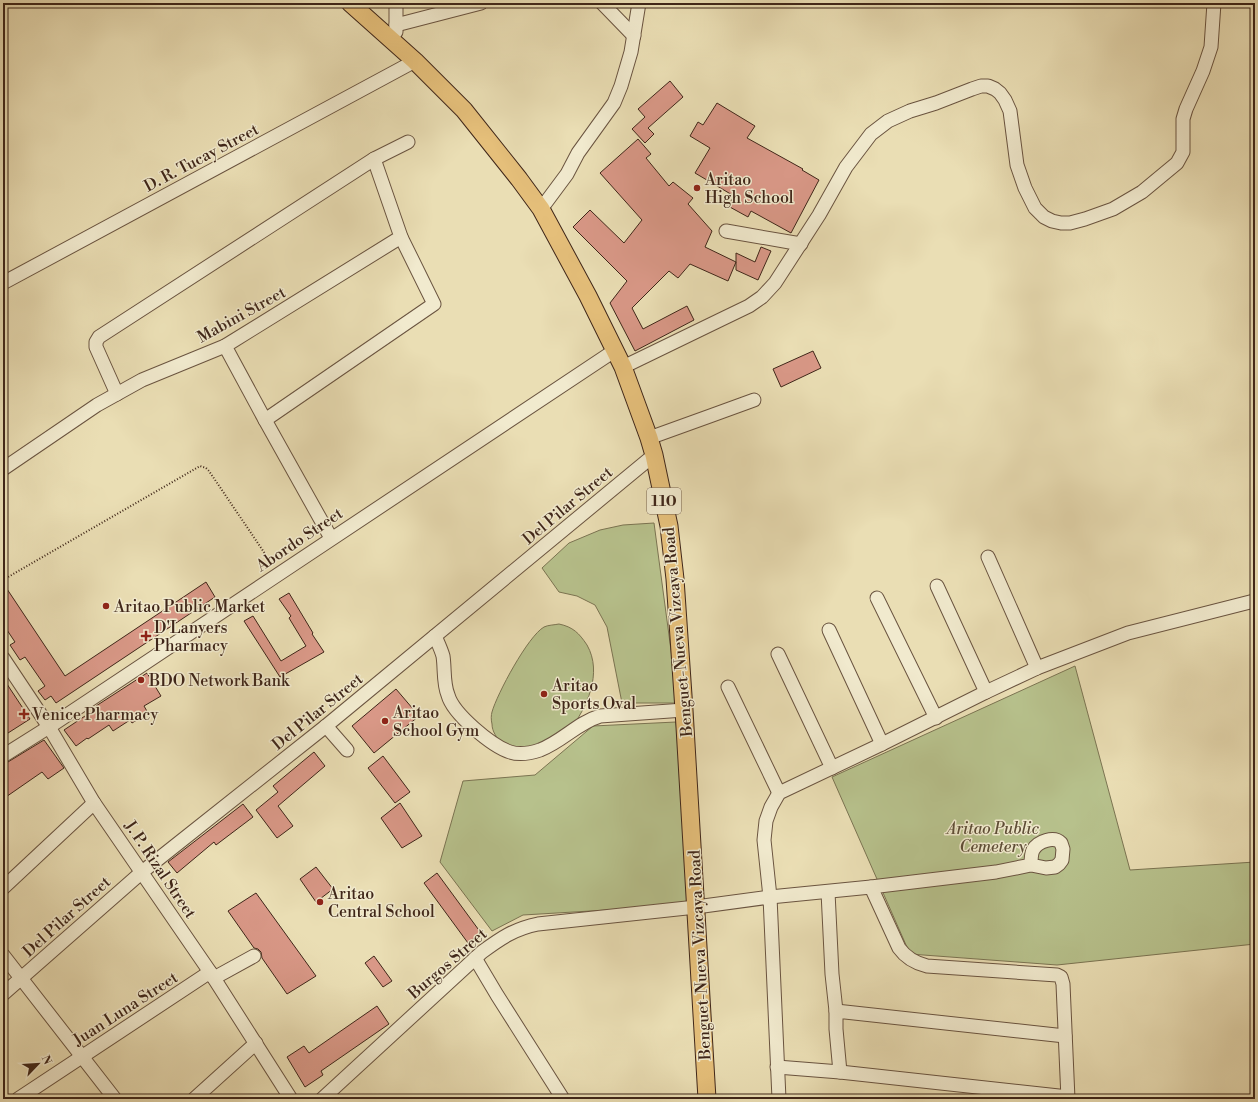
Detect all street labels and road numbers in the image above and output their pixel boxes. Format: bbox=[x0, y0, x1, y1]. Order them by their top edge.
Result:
street label: D. R. Tucay Street bbox=[141, 119, 262, 196]
street label: Mabini Street bbox=[194, 282, 290, 347]
street label: Del Pilar Street bbox=[519, 462, 617, 549]
road number: 110 bbox=[647, 488, 681, 514]
street label: Abordo Street bbox=[252, 503, 347, 577]
street label: Benguet-Nueva Vizcaya Road bbox=[659, 526, 697, 738]
street label: Del Pilar Street bbox=[268, 669, 367, 755]
street label: J. P. Rizal Street bbox=[119, 816, 200, 923]
street label: Benguet-Nueva Vizcaya Road bbox=[685, 849, 716, 1061]
street label: Del Pilar Street bbox=[19, 872, 115, 961]
street label: Burgos Street bbox=[403, 924, 492, 1004]
street label: Juan Luna Street bbox=[69, 967, 182, 1051]

